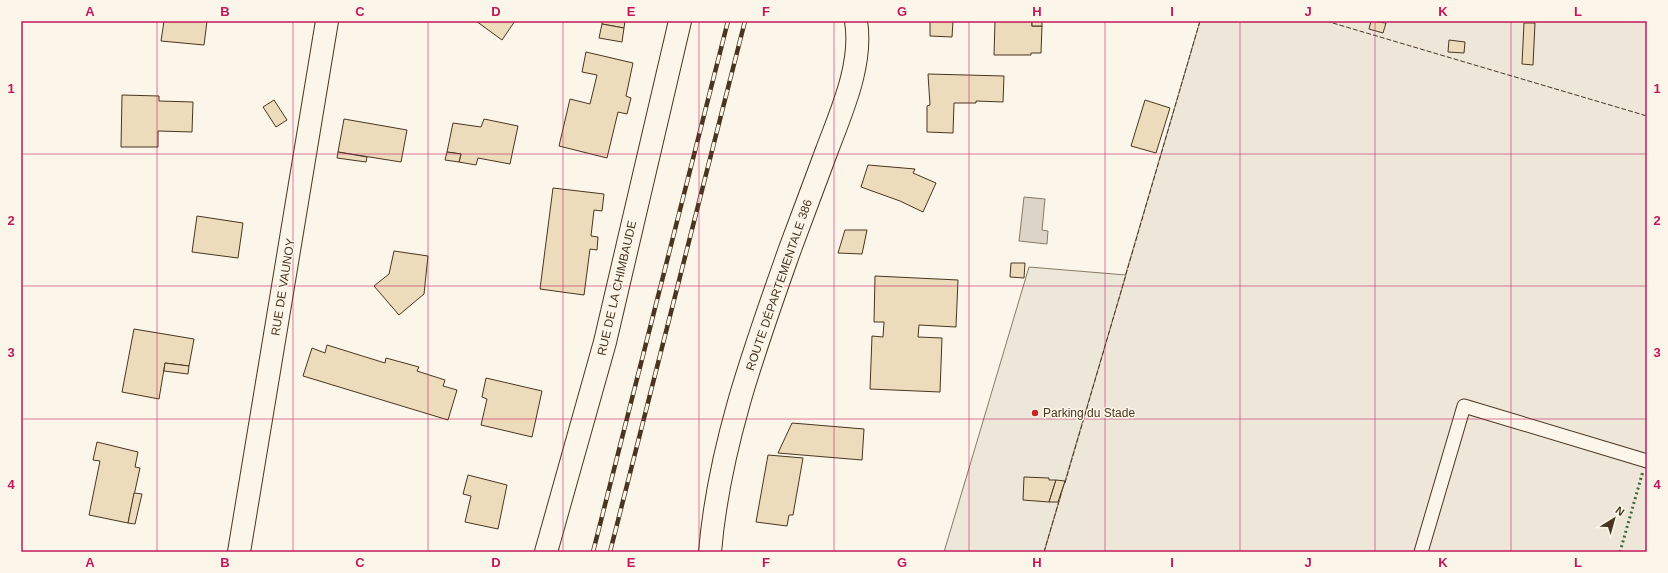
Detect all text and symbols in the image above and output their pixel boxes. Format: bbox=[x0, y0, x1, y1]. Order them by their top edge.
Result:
text: A bbox=[85, 4, 95, 19]
text: B bbox=[220, 4, 230, 19]
text: C bbox=[355, 4, 365, 19]
text: D bbox=[491, 4, 501, 19]
text: E bbox=[627, 4, 636, 19]
text: F bbox=[762, 4, 770, 19]
text: G bbox=[897, 4, 907, 19]
text: H bbox=[1032, 4, 1042, 19]
text: I bbox=[1170, 4, 1174, 19]
text: J bbox=[1304, 4, 1312, 19]
text: K bbox=[1438, 4, 1448, 19]
text: L bbox=[1574, 4, 1582, 19]
text: 1 bbox=[7, 81, 15, 96]
text: 1 bbox=[1653, 81, 1661, 96]
street label: ROUTE DÉPARTEMENTALE 386 bbox=[742, 197, 815, 372]
text: 2 bbox=[7, 213, 15, 228]
text: 2 bbox=[1653, 213, 1661, 228]
street label: RUE DE LA CHIMBAUDE bbox=[595, 219, 639, 357]
street label: RUE DE VAUNOY bbox=[268, 237, 298, 337]
text: 3 bbox=[7, 345, 15, 360]
text: 3 bbox=[1653, 345, 1661, 360]
place label: Parking du Stade bbox=[1043, 406, 1135, 420]
marker: Parking du Stade bbox=[1030, 408, 1040, 418]
text: 4 bbox=[7, 477, 15, 492]
text: 4 bbox=[1653, 477, 1661, 492]
north arrow bbox=[1594, 499, 1634, 539]
text: N bbox=[1613, 504, 1627, 518]
text: A bbox=[85, 555, 95, 570]
text: B bbox=[220, 555, 230, 570]
text: C bbox=[355, 555, 365, 570]
text: D bbox=[491, 555, 501, 570]
text: E bbox=[627, 555, 636, 570]
text: F bbox=[762, 555, 770, 570]
text: G bbox=[897, 555, 907, 570]
text: H bbox=[1032, 555, 1042, 570]
text: I bbox=[1170, 555, 1174, 570]
text: J bbox=[1304, 555, 1312, 570]
text: K bbox=[1438, 555, 1448, 570]
text: L bbox=[1574, 555, 1582, 570]

